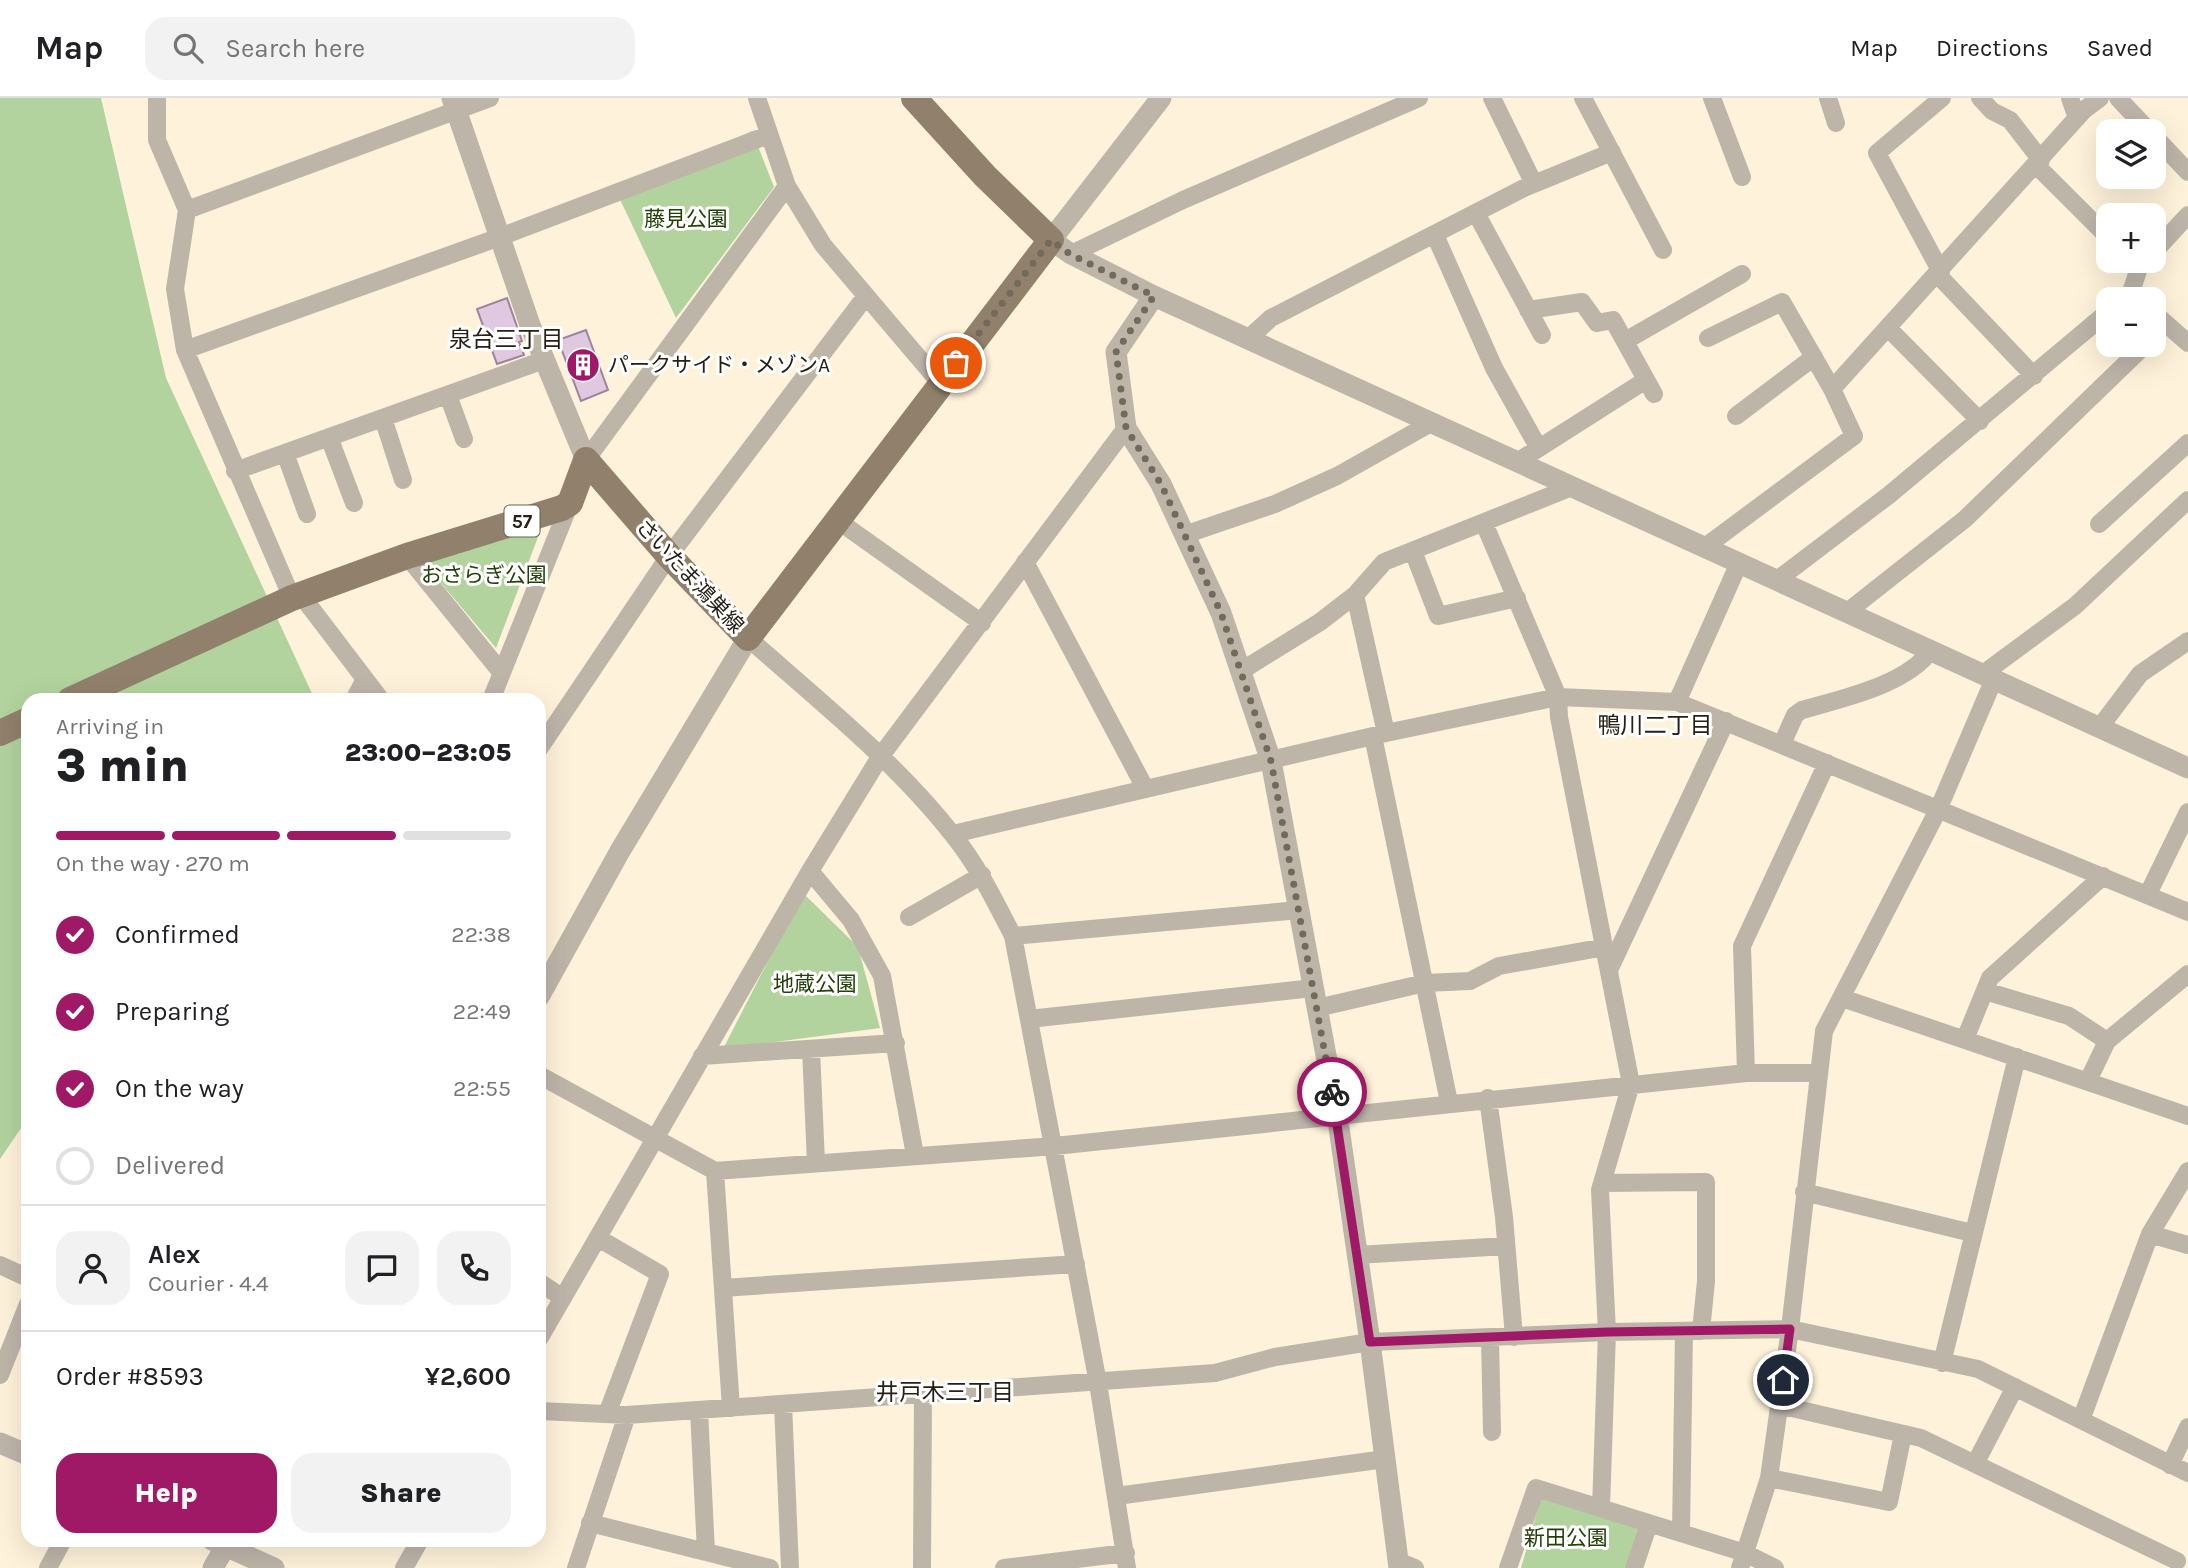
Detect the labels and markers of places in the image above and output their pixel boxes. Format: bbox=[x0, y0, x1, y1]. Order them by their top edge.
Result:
pin bbox=[926, 333, 986, 393]
building icon: パークサイド・メゾンA bbox=[564, 346, 602, 384]
place label: パークサイド・メゾンA bbox=[608, 353, 830, 377]
pin bbox=[1753, 1350, 1813, 1410]

